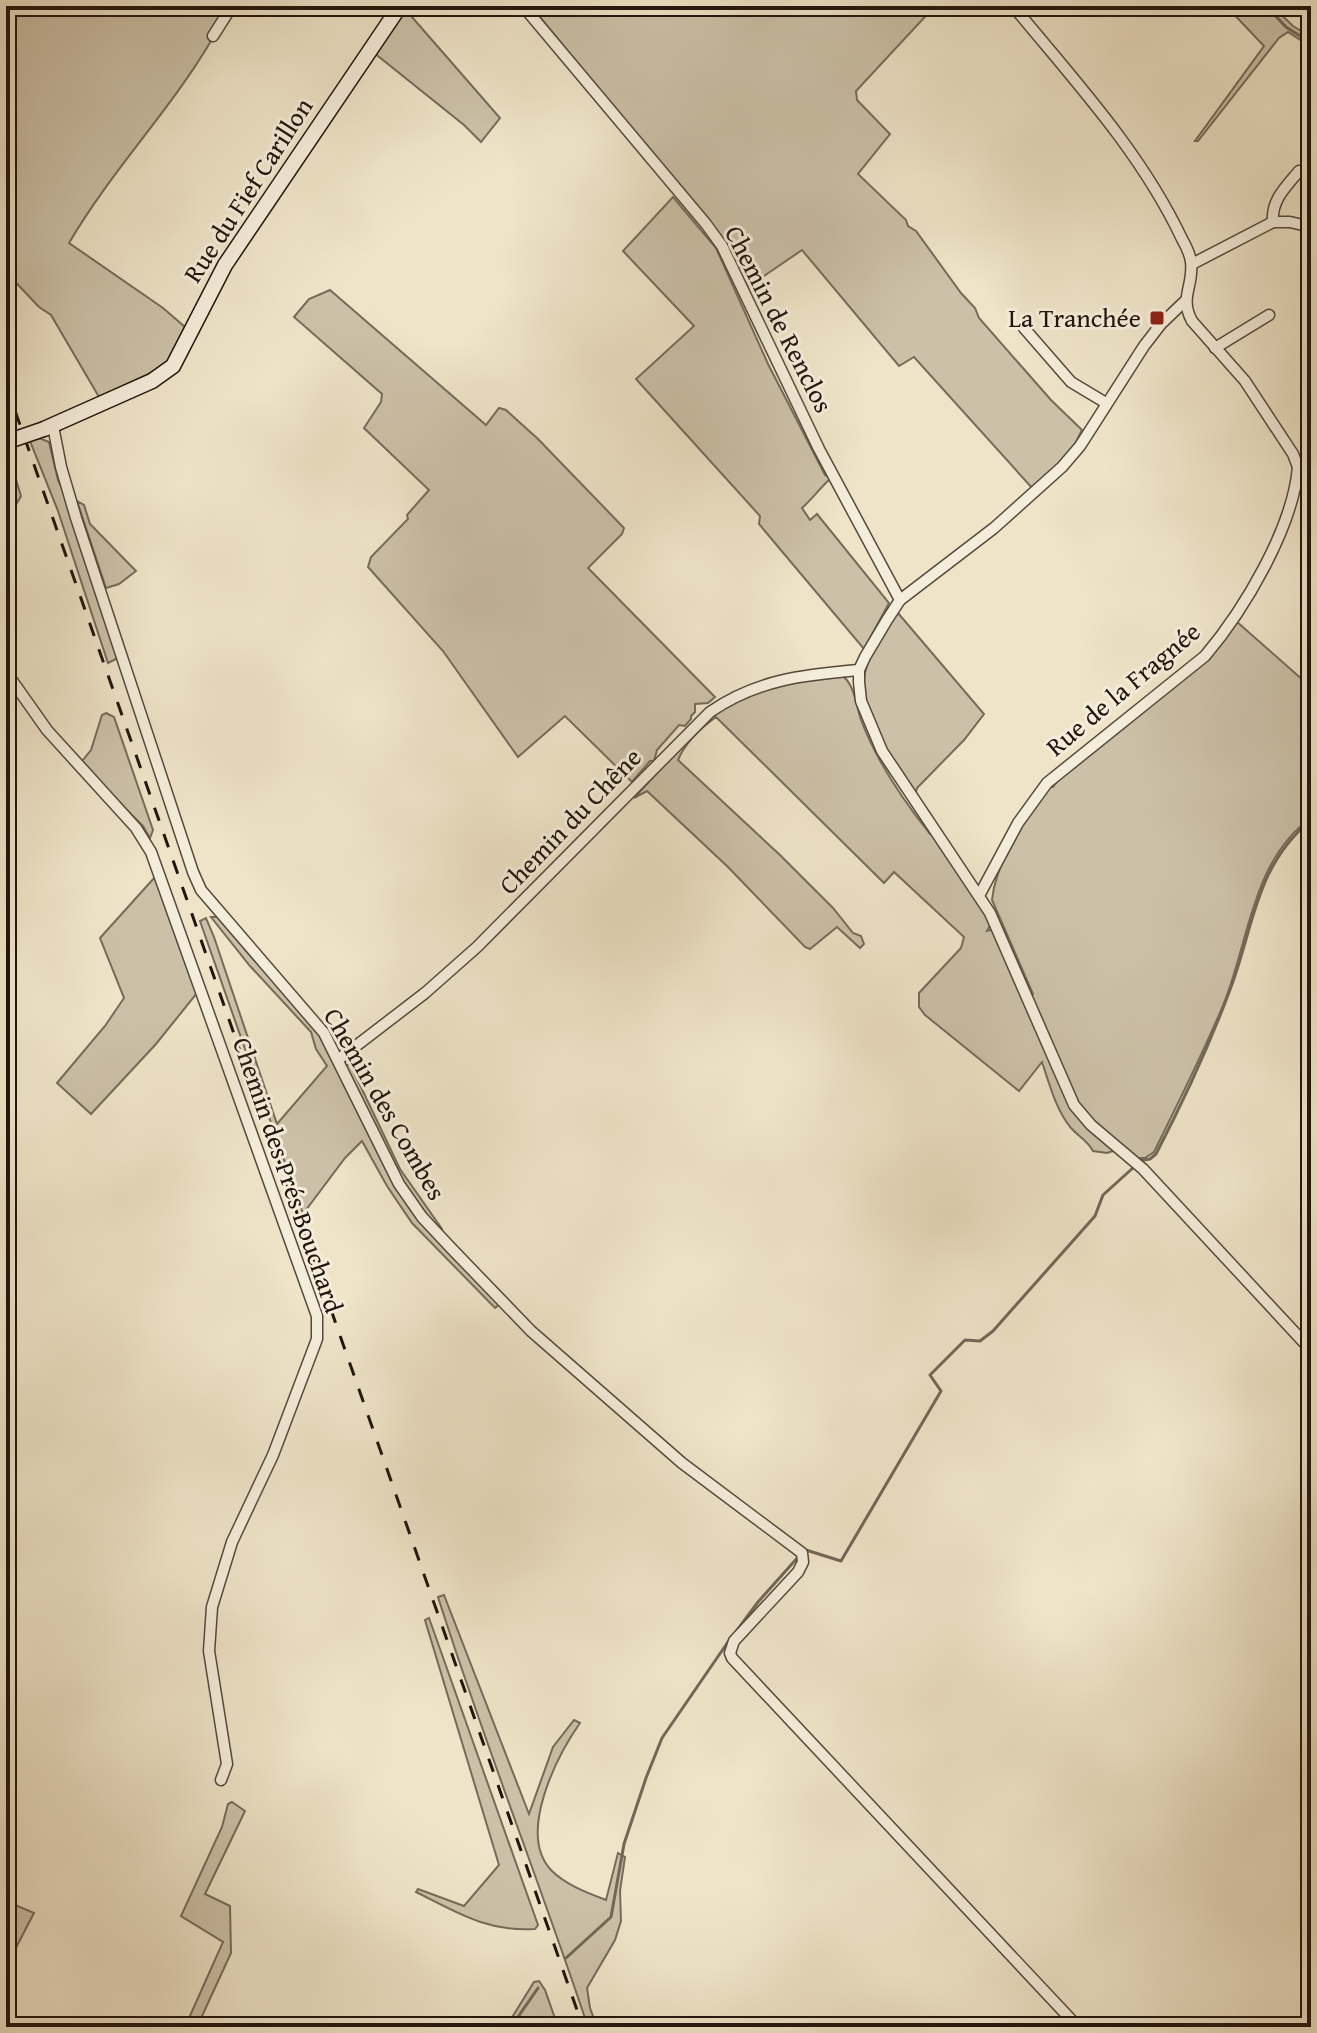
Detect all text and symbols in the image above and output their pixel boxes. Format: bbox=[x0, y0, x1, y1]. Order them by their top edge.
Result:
street label: Rue du Fief Carillon bbox=[173, 89, 322, 290]
street label: Chemin de Renclos bbox=[715, 218, 843, 419]
place label: La Tranchée bbox=[1008, 298, 1141, 337]
marker: La Tranchée bbox=[1148, 309, 1166, 327]
street label: Rue de la Fragnée bbox=[1037, 612, 1209, 765]
street label: Chemin du Chêne bbox=[489, 738, 650, 903]
street label: Chemin des Combes bbox=[314, 1000, 456, 1207]
street label: Chemin des Prés Bouchard bbox=[223, 1032, 354, 1318]

